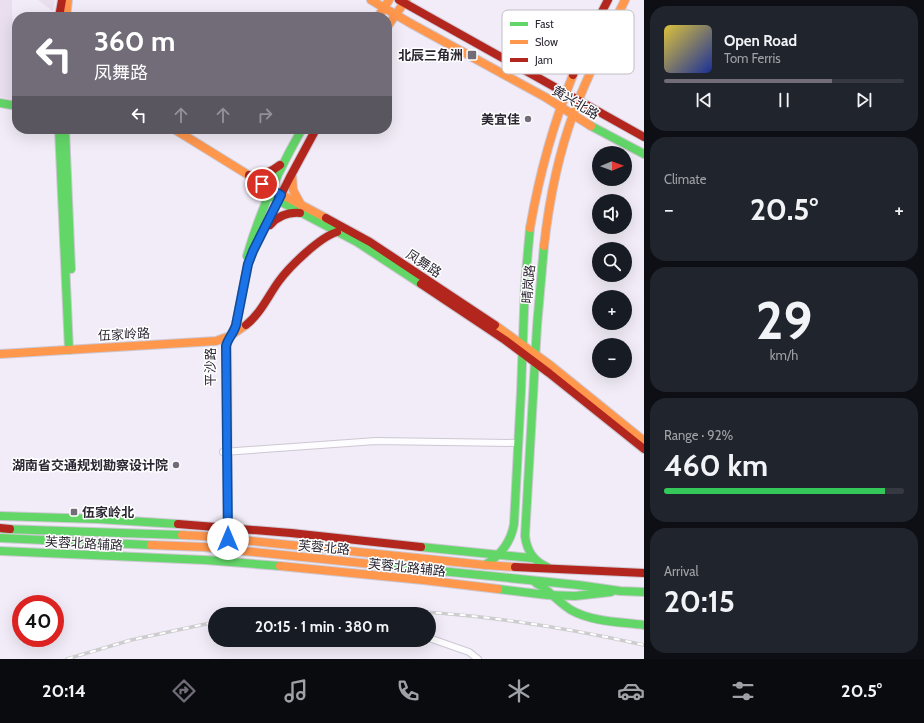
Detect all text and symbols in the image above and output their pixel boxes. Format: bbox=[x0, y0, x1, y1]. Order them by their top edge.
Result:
legend bbox=[502, 10, 634, 74]
text: Fast bbox=[535, 17, 554, 31]
text: 360 m bbox=[94, 24, 175, 58]
icon: left bbox=[28, 28, 80, 80]
text: Open Road bbox=[724, 32, 797, 50]
text: Slow bbox=[535, 35, 558, 49]
place label: 北辰三角洲 bbox=[398, 47, 463, 63]
marker: 北辰三角洲 bbox=[466, 49, 478, 61]
text: Tom Ferris bbox=[724, 50, 781, 66]
text: Jam bbox=[534, 53, 553, 67]
text: 凤舞路 bbox=[94, 62, 148, 84]
street label: 黄兴北路 bbox=[550, 82, 602, 122]
icon: previous bbox=[693, 89, 715, 111]
icon: pause bbox=[773, 89, 795, 111]
icon: next bbox=[853, 89, 875, 111]
icon: left bbox=[128, 104, 150, 126]
icon: ahead bbox=[170, 104, 192, 126]
icon: ahead bbox=[212, 104, 234, 126]
icon: right bbox=[254, 104, 276, 126]
place label: 美宜佳 bbox=[481, 111, 520, 127]
marker: 美宜佳 bbox=[523, 114, 533, 124]
north arrow bbox=[592, 146, 632, 186]
map controls bbox=[592, 146, 632, 378]
pin bbox=[245, 167, 279, 201]
text: Climate bbox=[664, 171, 706, 187]
icon: arrive bbox=[251, 173, 273, 195]
text: 20.5° bbox=[750, 191, 818, 228]
button: sound bbox=[592, 194, 632, 234]
text: − bbox=[664, 196, 674, 223]
text: + bbox=[894, 196, 904, 223]
button: search bbox=[592, 242, 632, 282]
street label: 凤舞路 bbox=[403, 246, 445, 280]
street label: 晴岚路 bbox=[518, 264, 538, 304]
text: 29 bbox=[756, 289, 812, 352]
button: + bbox=[592, 290, 632, 330]
street label: 伍家岭路 bbox=[98, 325, 150, 343]
button: − bbox=[592, 338, 632, 378]
street label: 平沙路 bbox=[202, 347, 218, 387]
text: km/h bbox=[770, 347, 798, 363]
text: Range · 92% bbox=[664, 427, 733, 443]
text: 460 km bbox=[664, 447, 768, 484]
place label: 湖南省交通规划勘察设计院 bbox=[12, 457, 168, 473]
marker: 湖南省交通规划勘察设计院 bbox=[171, 460, 181, 470]
place label: 伍家岭北 bbox=[82, 504, 134, 520]
marker: 伍家岭北 bbox=[69, 507, 79, 517]
position arrow bbox=[207, 518, 249, 560]
street label: 芙蓉北路辅路 bbox=[45, 533, 123, 553]
street label: 芙蓉北路 bbox=[297, 537, 351, 557]
street label: 芙蓉北路辅路 bbox=[367, 555, 447, 579]
text: Arrival bbox=[664, 563, 699, 579]
text: 20:15 bbox=[664, 583, 735, 620]
speed limit sign: 40 bbox=[12, 595, 64, 647]
text: 20:15 · 1 min · 380 m bbox=[255, 618, 389, 636]
icon: directions bbox=[170, 677, 198, 705]
icon: music bbox=[282, 677, 310, 705]
icon: phone bbox=[394, 677, 422, 705]
icon: climate bbox=[505, 677, 533, 705]
icon: car bbox=[617, 677, 645, 705]
icon: filters bbox=[729, 677, 757, 705]
text: 20:14 bbox=[42, 680, 86, 702]
text: 20.5° bbox=[841, 680, 882, 702]

